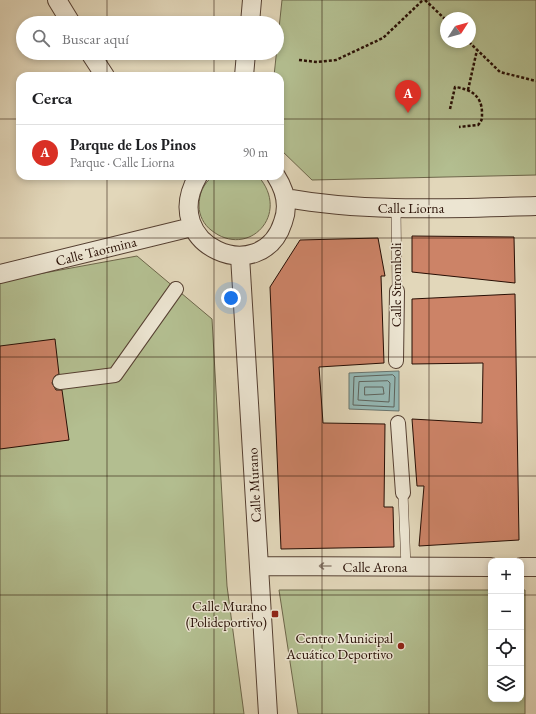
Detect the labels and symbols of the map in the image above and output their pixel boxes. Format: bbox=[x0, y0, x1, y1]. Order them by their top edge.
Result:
north arrow bbox=[440, 12, 476, 48]
pin: A bbox=[395, 80, 421, 113]
street label: Calle Liorna bbox=[378, 199, 445, 217]
street label: Calle Taormina bbox=[54, 232, 139, 270]
street label: Calle Stromboli bbox=[387, 242, 405, 327]
your location bbox=[221, 288, 241, 308]
street label: Calle Murano bbox=[243, 447, 265, 523]
street label: Calle Arona bbox=[343, 558, 408, 576]
one-way arrow bbox=[319, 562, 332, 570]
place label: Calle Murano (Polideportivo) bbox=[186, 597, 267, 631]
marker: Calle Murano (Polideportivo) bbox=[270, 609, 280, 619]
place label: Centro Municipal Acuático Deportivo bbox=[285, 629, 394, 663]
marker: Centro Municipal Acuático Deportivo bbox=[396, 641, 406, 651]

